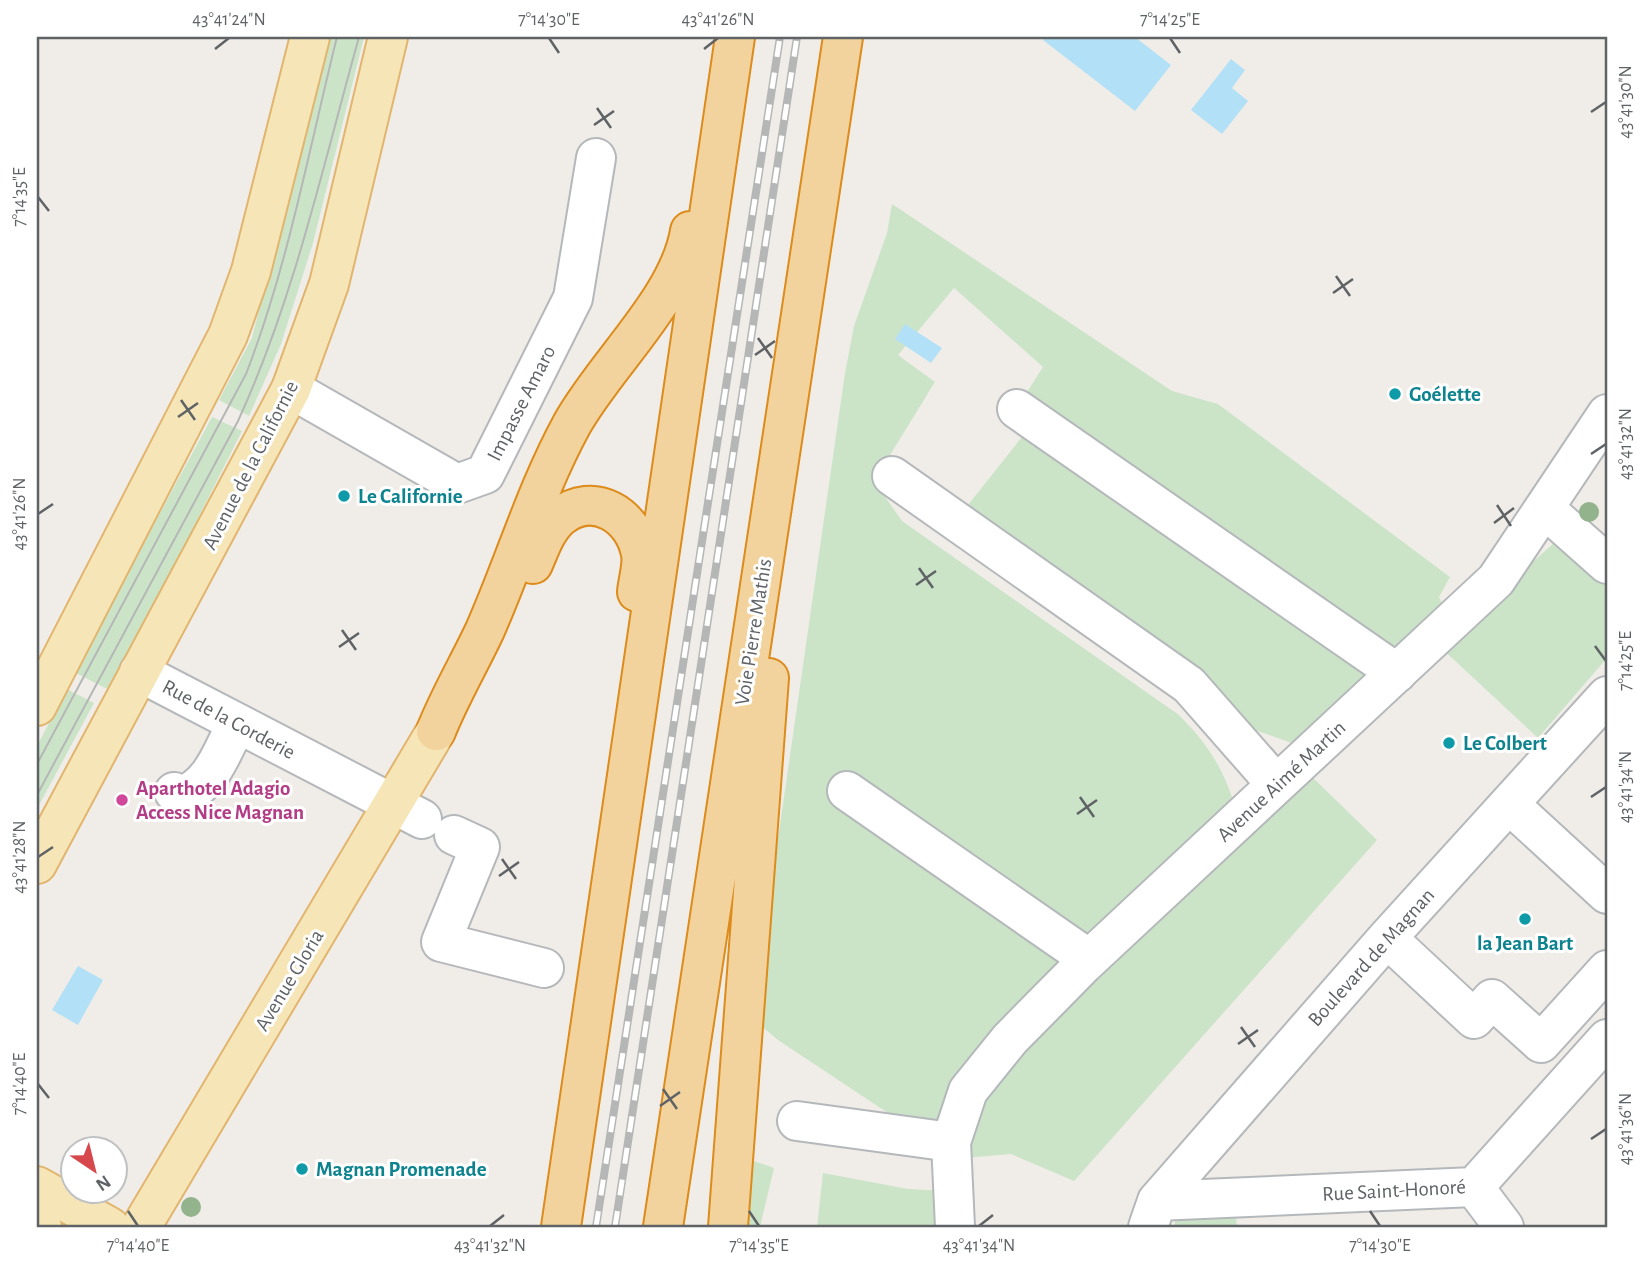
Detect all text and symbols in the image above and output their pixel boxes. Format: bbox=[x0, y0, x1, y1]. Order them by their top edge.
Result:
text: 43°41'24"N bbox=[192, 11, 266, 29]
text: 7°14'30"E bbox=[518, 11, 580, 29]
text: 43°41'26"N bbox=[681, 11, 755, 29]
text: 7°14'25"E bbox=[1140, 11, 1200, 29]
text: 43°41'30"N bbox=[1617, 65, 1635, 139]
text: 7°14'35"E bbox=[11, 167, 29, 227]
street label: Impasse Amaro bbox=[483, 342, 560, 464]
street label: Avenue de la Californie bbox=[199, 377, 302, 553]
place label: Goélette bbox=[1409, 384, 1481, 405]
marker: Goélette bbox=[1387, 386, 1403, 402]
text: 43°41'32"N bbox=[1617, 408, 1635, 480]
text: 43°41'26"N bbox=[11, 477, 29, 551]
place label: Le Californie bbox=[358, 486, 463, 507]
marker: Le Californie bbox=[336, 488, 352, 504]
street label: Voie Pierre Mathis bbox=[732, 557, 775, 707]
text: 7°14'25"E bbox=[1617, 631, 1635, 691]
street label: Rue de la Corderie bbox=[159, 676, 299, 763]
street label: Avenue Aimé Martin bbox=[1213, 717, 1350, 846]
place label: Le Colbert bbox=[1463, 733, 1547, 754]
marker: Le Colbert bbox=[1441, 735, 1457, 751]
text: 43°41'34"N bbox=[1617, 751, 1635, 823]
place label: Aparthotel Adagio Access Nice Magnan bbox=[136, 778, 304, 823]
marker: Aparthotel Adagio Access Nice Magnan bbox=[114, 792, 130, 808]
text: 43°41'28"N bbox=[11, 820, 29, 894]
street label: Boulevard de Magnan bbox=[1304, 884, 1439, 1030]
marker: la Jean Bart bbox=[1517, 911, 1533, 927]
street label: Avenue Gloria bbox=[251, 926, 328, 1034]
place label: la Jean Bart bbox=[1477, 933, 1573, 954]
text: 7°14'40"E bbox=[11, 1052, 29, 1115]
text: 43°41'36"N bbox=[1617, 1093, 1635, 1165]
north arrow bbox=[60, 1134, 130, 1204]
place label: Magnan Promenade bbox=[316, 1159, 487, 1180]
marker: Magnan Promenade bbox=[294, 1161, 310, 1177]
text: N bbox=[92, 1171, 114, 1194]
street label: Rue Saint-Honoré bbox=[1322, 1176, 1466, 1205]
text: 7°14'40"E bbox=[107, 1237, 170, 1255]
text: 43°41'32"N bbox=[454, 1237, 526, 1255]
text: 7°14'35"E bbox=[729, 1237, 789, 1255]
text: 43°41'34"N bbox=[943, 1237, 1015, 1255]
text: 7°14'30"E bbox=[1349, 1237, 1411, 1255]

